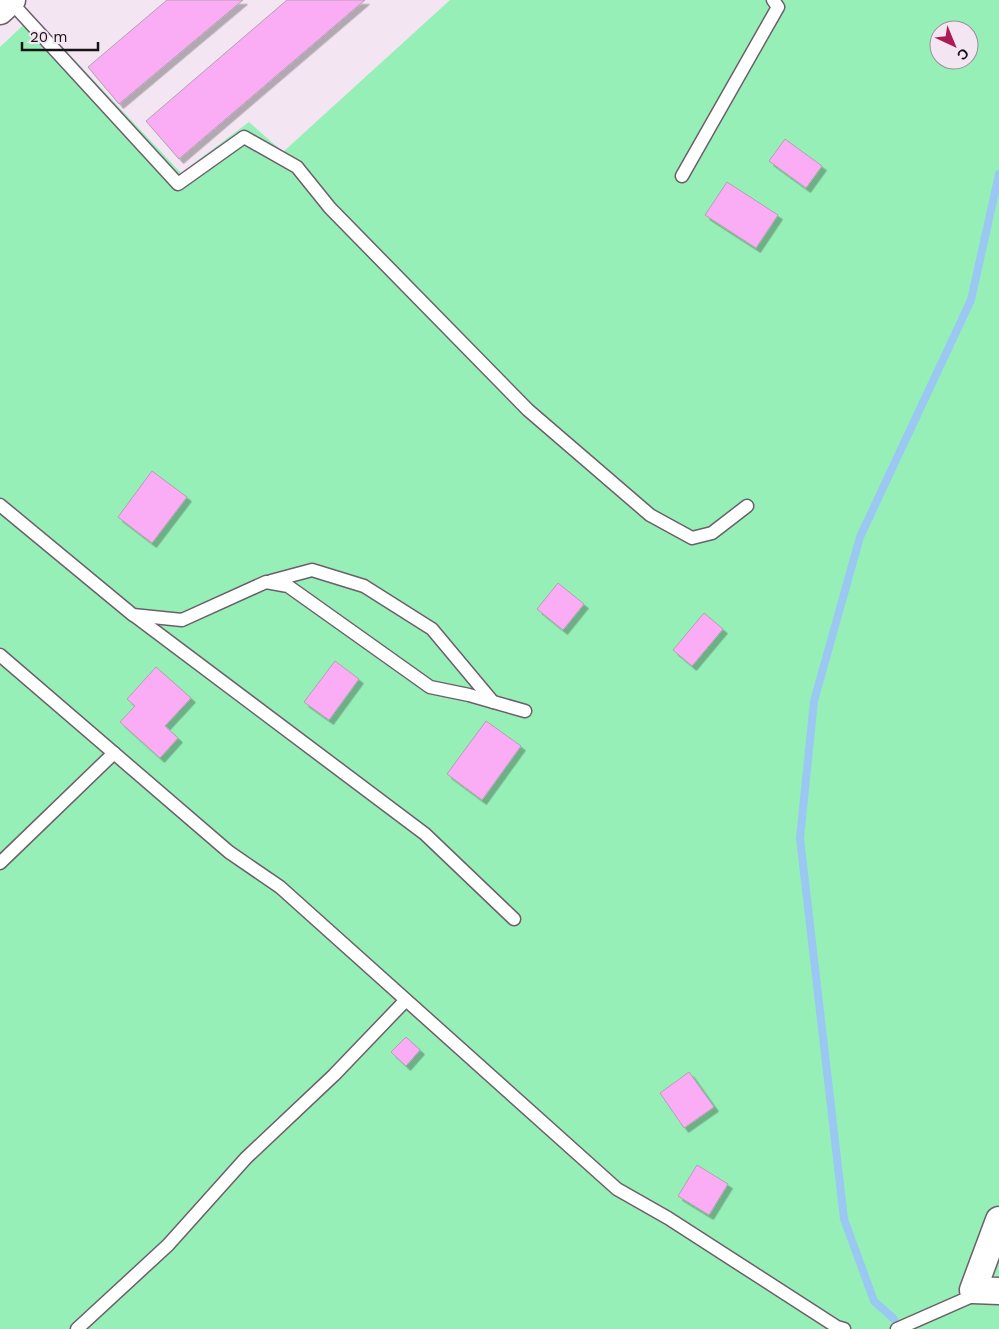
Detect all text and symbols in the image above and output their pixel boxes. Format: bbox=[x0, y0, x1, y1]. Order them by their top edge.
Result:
scale bar bbox=[22, 20, 99, 52]
north arrow bbox=[929, 20, 979, 70]
text: 20 m bbox=[30, 28, 68, 46]
text: С bbox=[954, 45, 972, 64]

